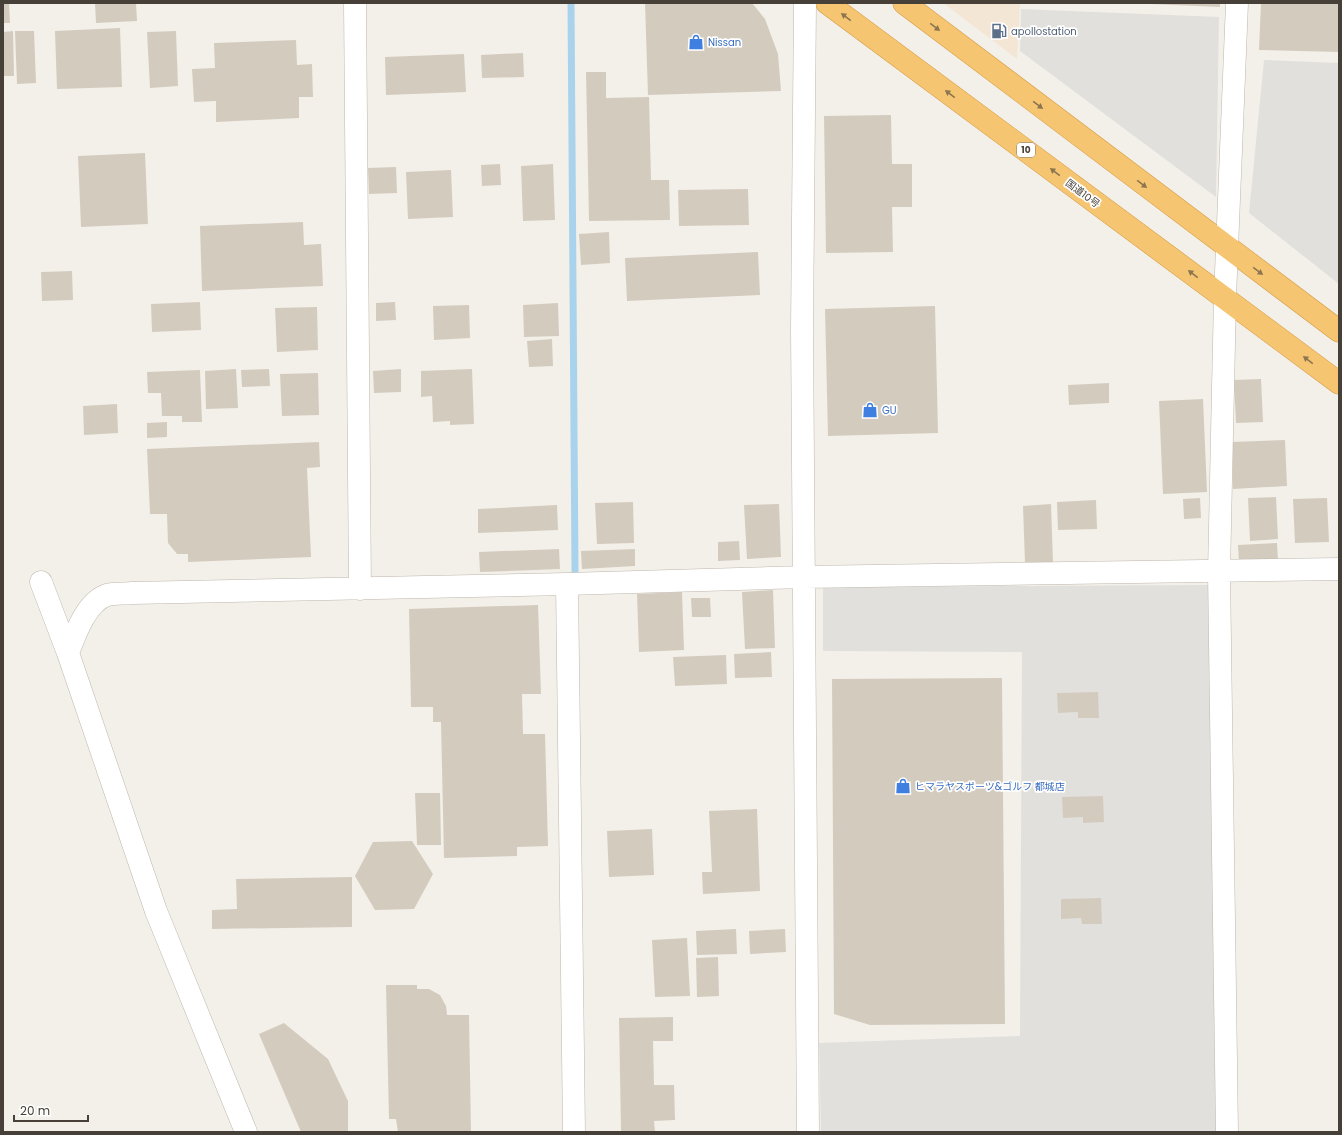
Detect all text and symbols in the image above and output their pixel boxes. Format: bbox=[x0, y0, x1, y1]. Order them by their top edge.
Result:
one-way arrow bbox=[841, 13, 851, 21]
one-way arrow bbox=[929, 22, 940, 31]
fuel station icon: apollostation bbox=[990, 22, 1008, 40]
place label: apollostation bbox=[1011, 24, 1077, 39]
shop icon: Nissan bbox=[687, 33, 705, 51]
place label: Nissan bbox=[708, 35, 741, 50]
one-way arrow bbox=[945, 90, 956, 99]
one-way arrow bbox=[1033, 101, 1044, 109]
road number: 10 bbox=[1017, 143, 1035, 157]
one-way arrow bbox=[1050, 168, 1060, 176]
street label: 国道10号 bbox=[1062, 176, 1103, 211]
one-way arrow bbox=[1137, 179, 1147, 187]
one-way arrow bbox=[1253, 267, 1264, 275]
one-way arrow bbox=[1188, 270, 1199, 278]
one-way arrow bbox=[1302, 355, 1313, 364]
shop icon: GU bbox=[861, 401, 879, 419]
place label: GU bbox=[882, 403, 897, 418]
shop icon: ヒマラヤスポーツ&ゴルフ 都城店 bbox=[894, 777, 912, 795]
place label: ヒマラヤスポーツ&ゴルフ 都城店 bbox=[915, 779, 1065, 794]
scale bar bbox=[14, 1097, 88, 1123]
text: 20 m bbox=[20, 1102, 50, 1119]

